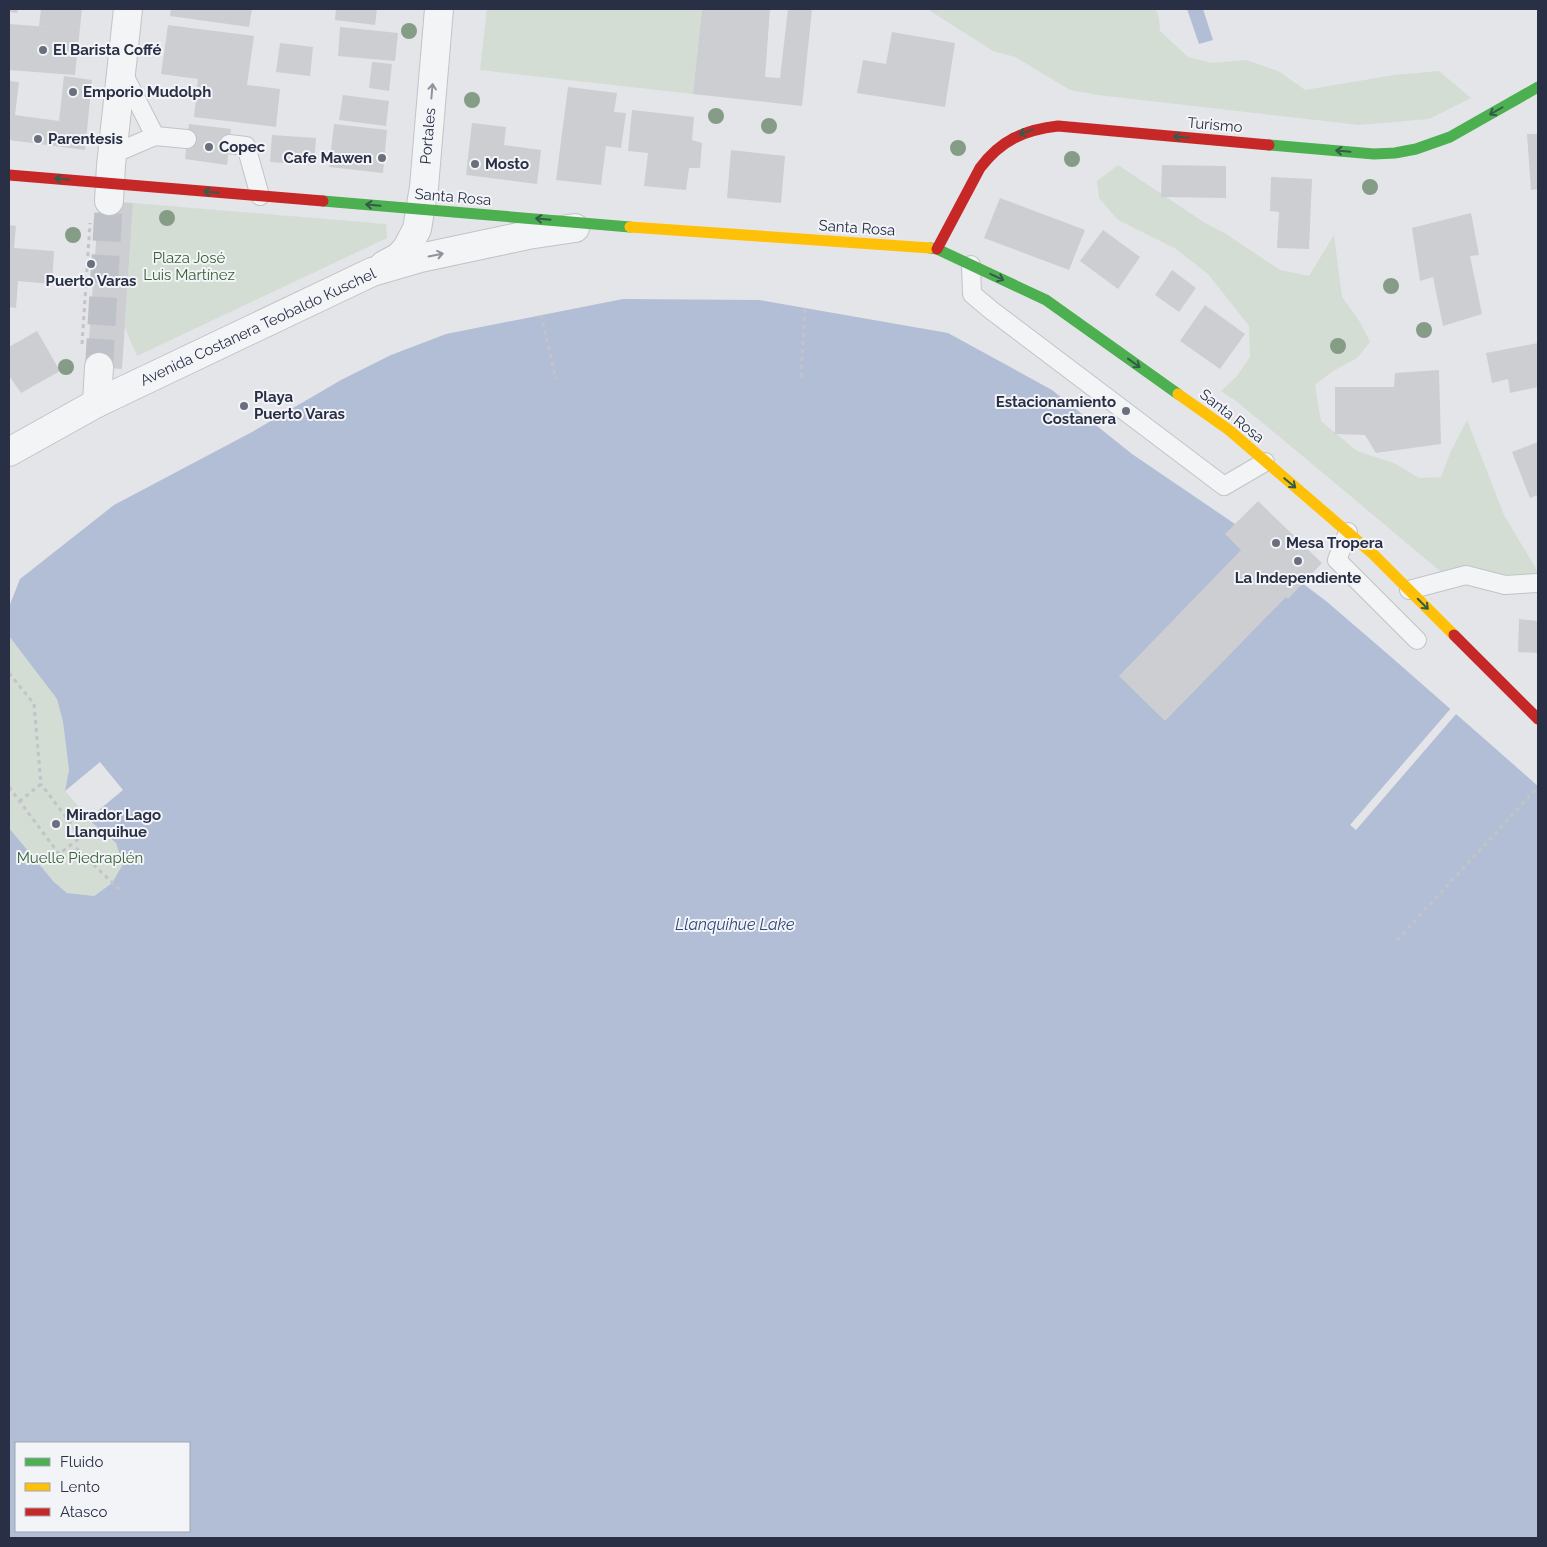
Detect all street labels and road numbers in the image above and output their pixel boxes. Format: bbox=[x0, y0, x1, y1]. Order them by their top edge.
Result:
street label: Portales bbox=[417, 107, 439, 165]
street label: Turismo bbox=[1187, 114, 1243, 136]
street label: Santa Rosa bbox=[414, 185, 492, 209]
street label: Santa Rosa bbox=[818, 216, 896, 240]
street label: Avenida Costanera Teobaldo Kuschel bbox=[137, 264, 379, 390]
street label: Santa Rosa bbox=[1196, 385, 1268, 447]

